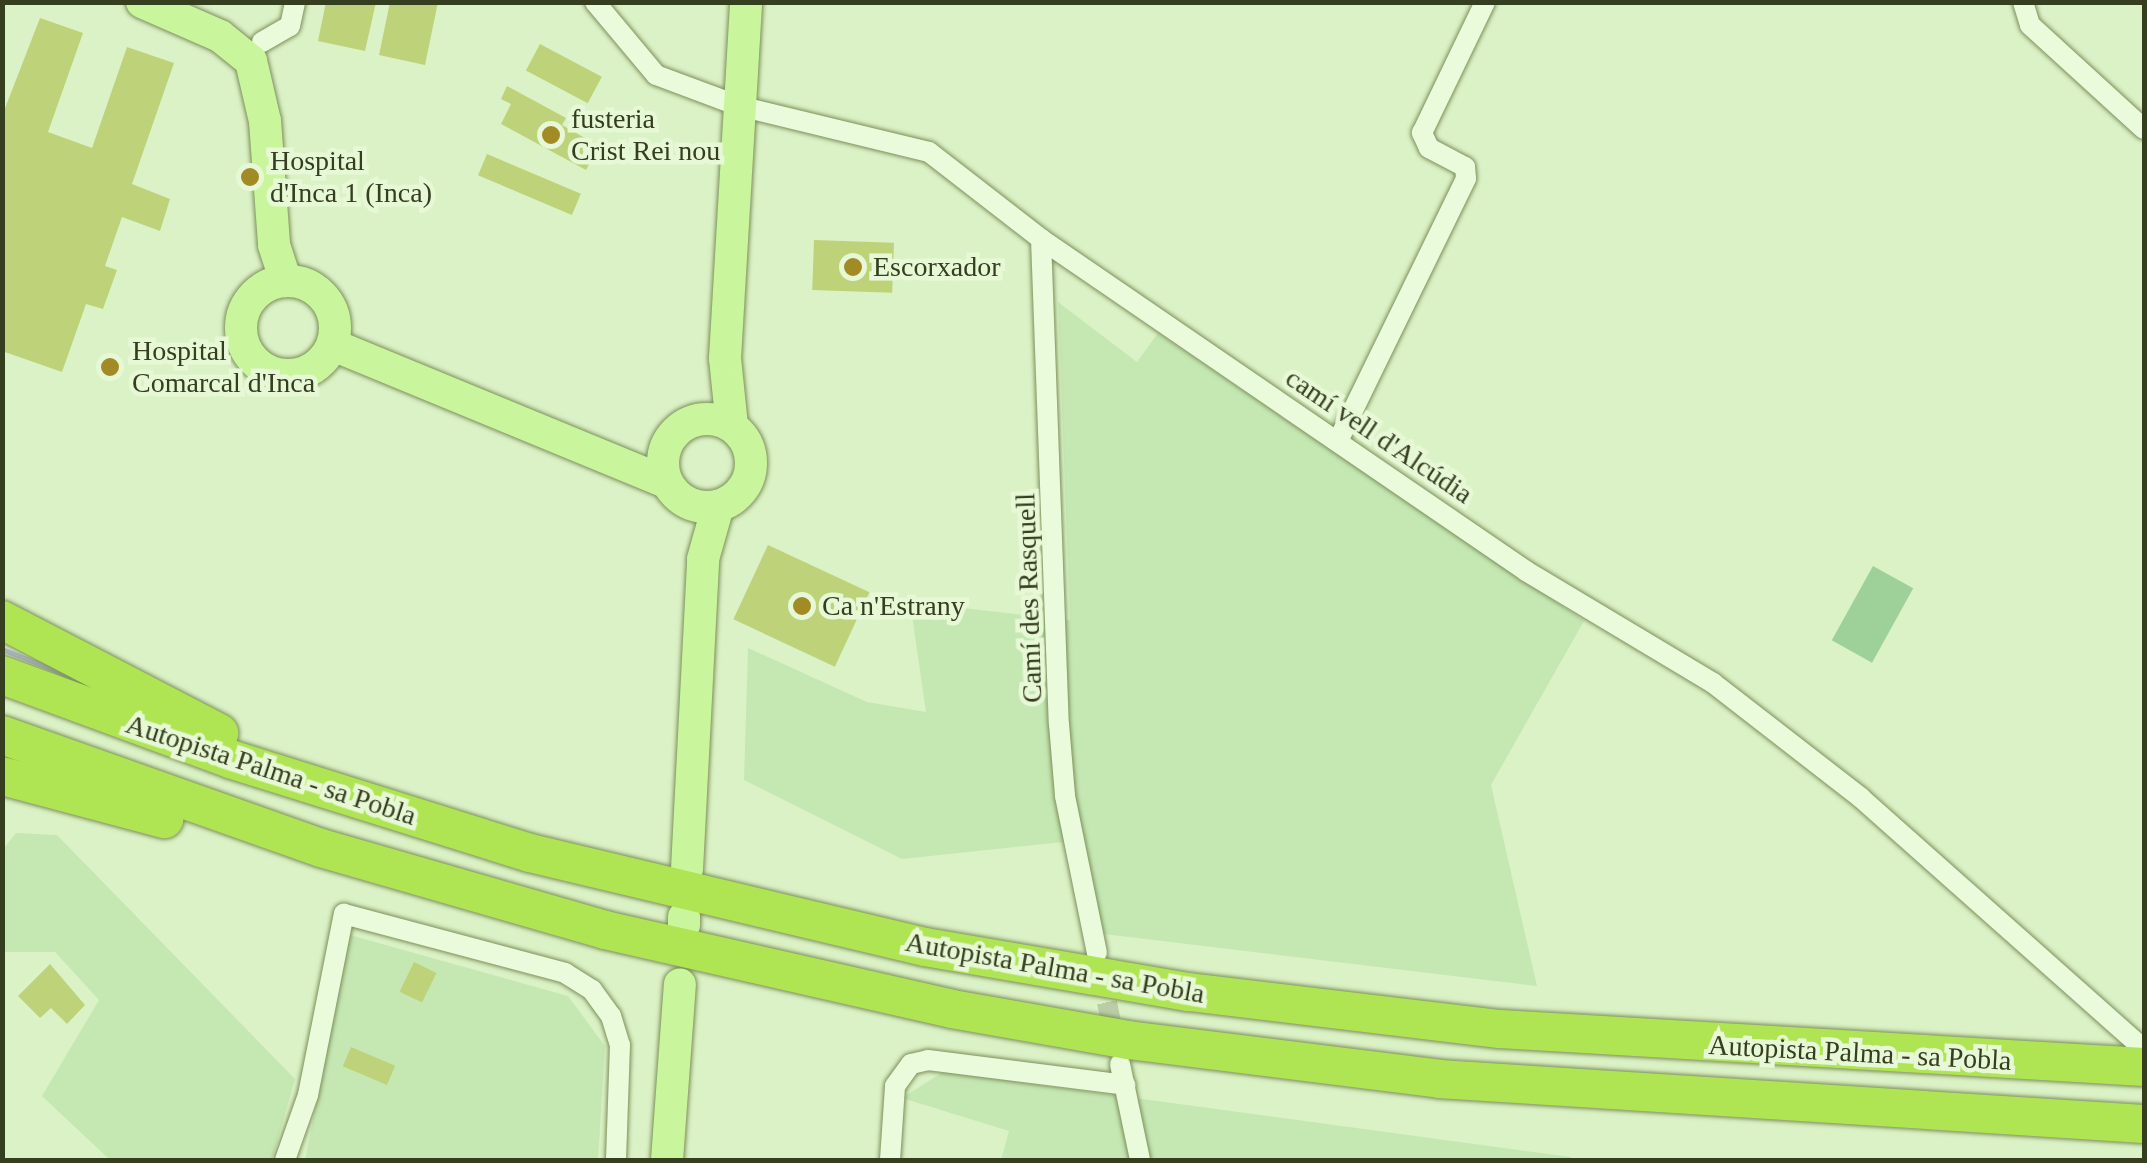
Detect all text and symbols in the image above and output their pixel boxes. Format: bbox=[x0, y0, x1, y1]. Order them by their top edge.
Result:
place label: fusteria Crist Rei nou bbox=[571, 102, 720, 168]
marker: fusteria Crist Rei nou bbox=[540, 124, 562, 146]
place label: Hospital d'Inca 1 (Inca) bbox=[270, 144, 432, 210]
marker: Hospital d'Inca 1 (Inca) bbox=[239, 166, 261, 188]
place label: Escorxador bbox=[873, 250, 1001, 284]
marker: Escorxador bbox=[842, 256, 864, 278]
place label: Hospital Comarcal d'Inca bbox=[132, 334, 315, 400]
marker: Hospital Comarcal d'Inca bbox=[97, 354, 123, 380]
street label: camí vell d'Alcúdia bbox=[1279, 361, 1479, 511]
street label: Camí des Rasquell bbox=[1009, 492, 1049, 704]
place label: Ca n'Estrany bbox=[822, 589, 965, 623]
marker: Ca n'Estrany bbox=[791, 595, 813, 617]
street label: Autopista Palma - sa Pobla bbox=[122, 707, 420, 833]
street label: Autopista Palma - sa Pobla bbox=[903, 925, 1207, 1011]
street label: Autopista Palma - sa Pobla bbox=[1708, 1028, 2012, 1078]

